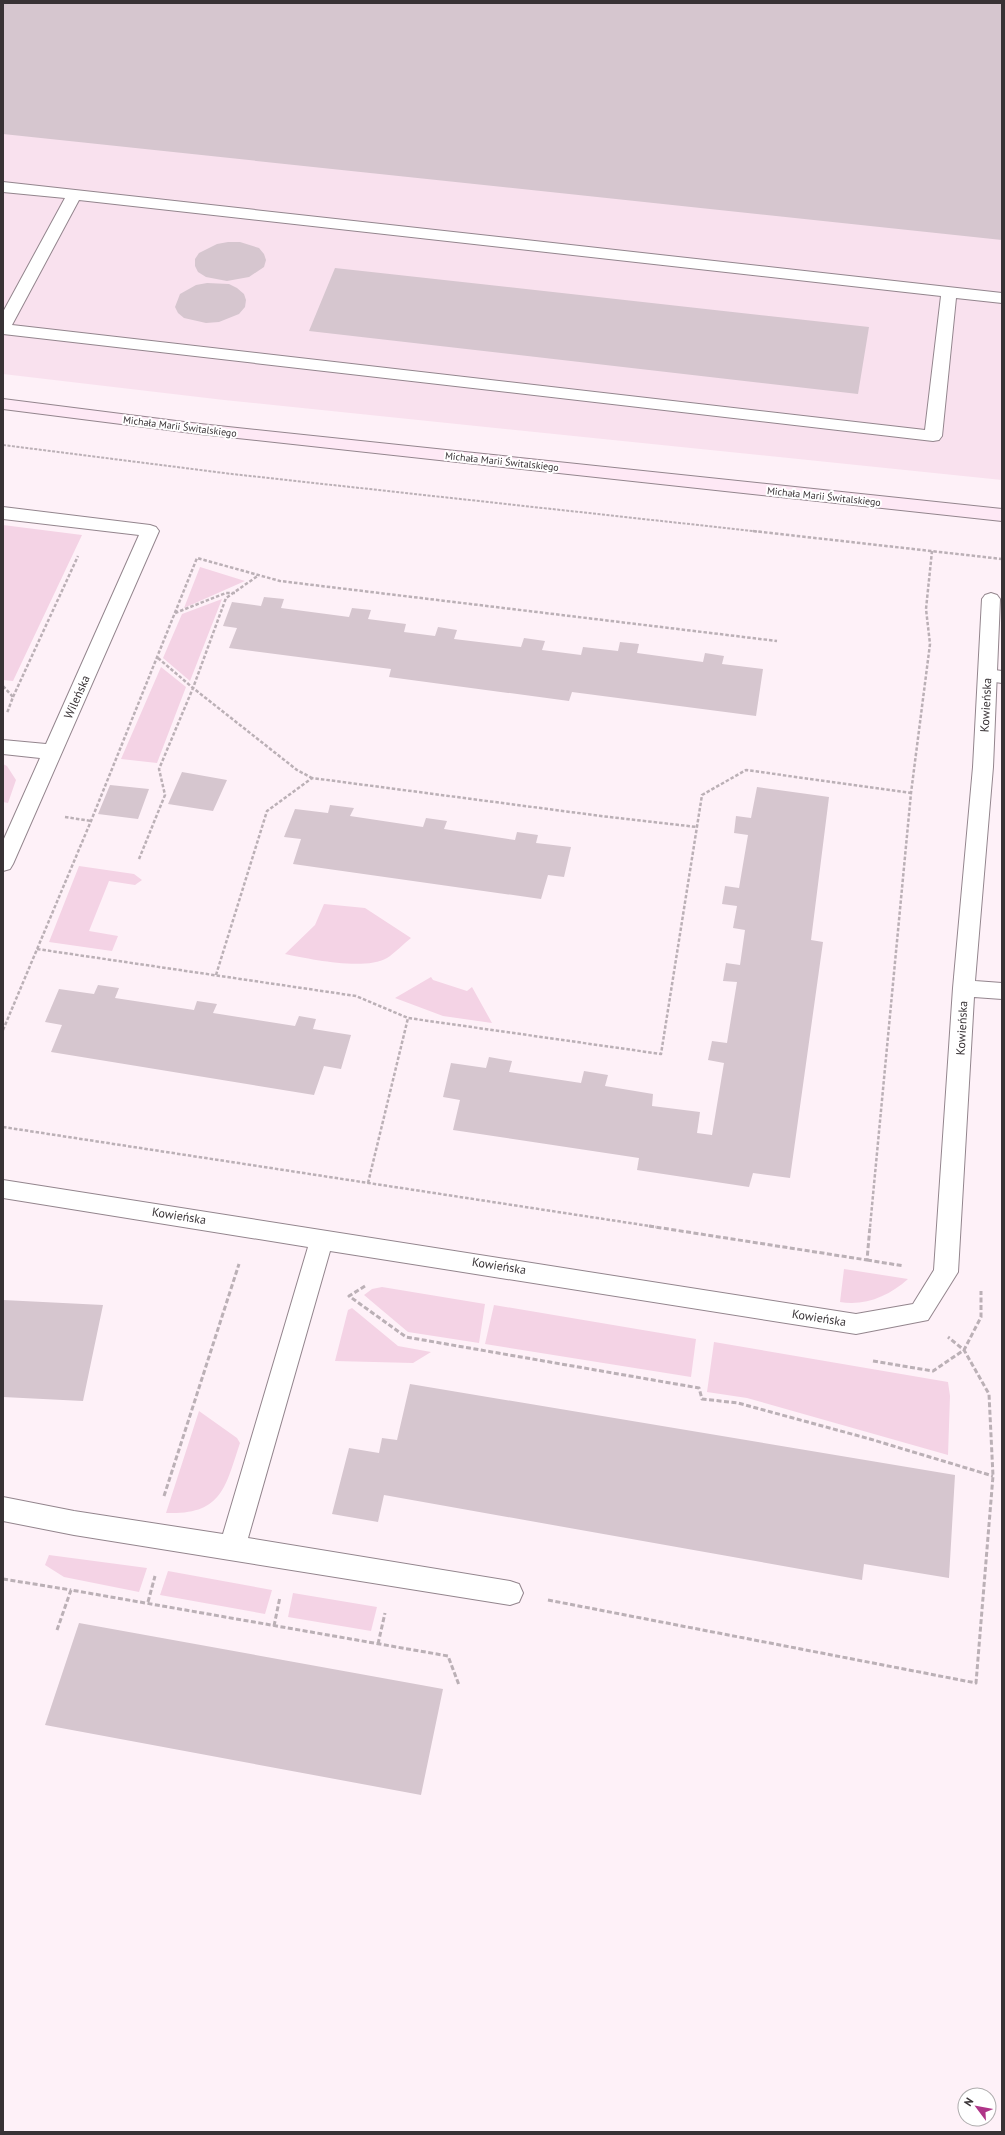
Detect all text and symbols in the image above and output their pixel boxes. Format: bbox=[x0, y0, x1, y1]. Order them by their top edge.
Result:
street label: Michała Marii Świtalskiego bbox=[122, 413, 237, 440]
street label: Michała Marii Świtalskiego bbox=[444, 449, 560, 474]
street label: Michała Marii Świtalskiego bbox=[766, 484, 882, 509]
street label: Wileńska bbox=[60, 673, 93, 721]
street label: Kowieńska bbox=[977, 677, 994, 733]
street label: Kowieńska bbox=[953, 1000, 970, 1056]
street label: Kowieńska bbox=[151, 1204, 207, 1227]
street label: Kowieńska bbox=[471, 1254, 527, 1277]
street label: Kowieńska bbox=[791, 1306, 847, 1329]
north arrow bbox=[957, 2087, 997, 2127]
text: N bbox=[961, 2095, 976, 2108]

